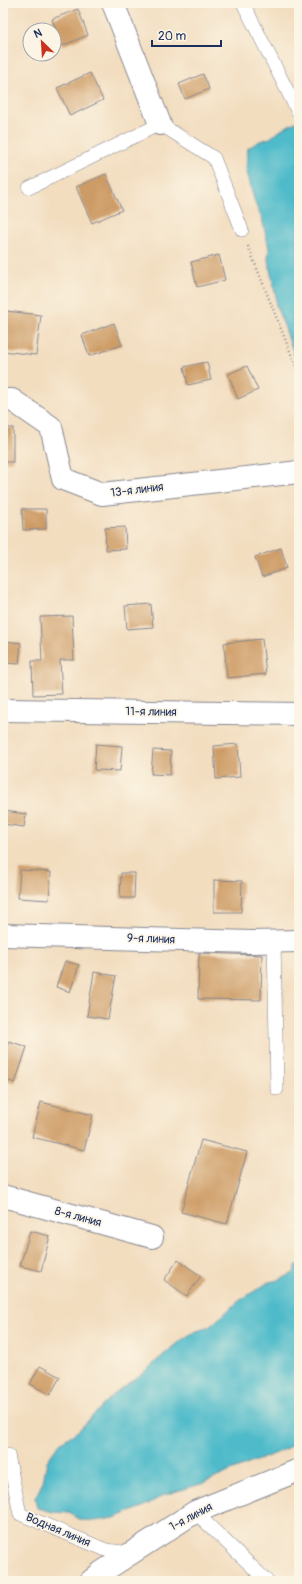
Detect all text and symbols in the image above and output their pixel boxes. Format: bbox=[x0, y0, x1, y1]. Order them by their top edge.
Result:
north arrow bbox=[22, 22, 62, 62]
scale bar bbox=[152, 22, 221, 48]
text: N bbox=[32, 26, 45, 41]
text: 20 m bbox=[158, 29, 187, 44]
street label: 13-я линия bbox=[110, 479, 165, 501]
street label: 11-я линия bbox=[125, 704, 177, 720]
street label: 9-я линия bbox=[127, 931, 176, 947]
street label: 8-я линия bbox=[53, 1204, 103, 1231]
street label: 1-я линия bbox=[167, 1499, 215, 1535]
street label: Водная линия bbox=[23, 1510, 93, 1550]

